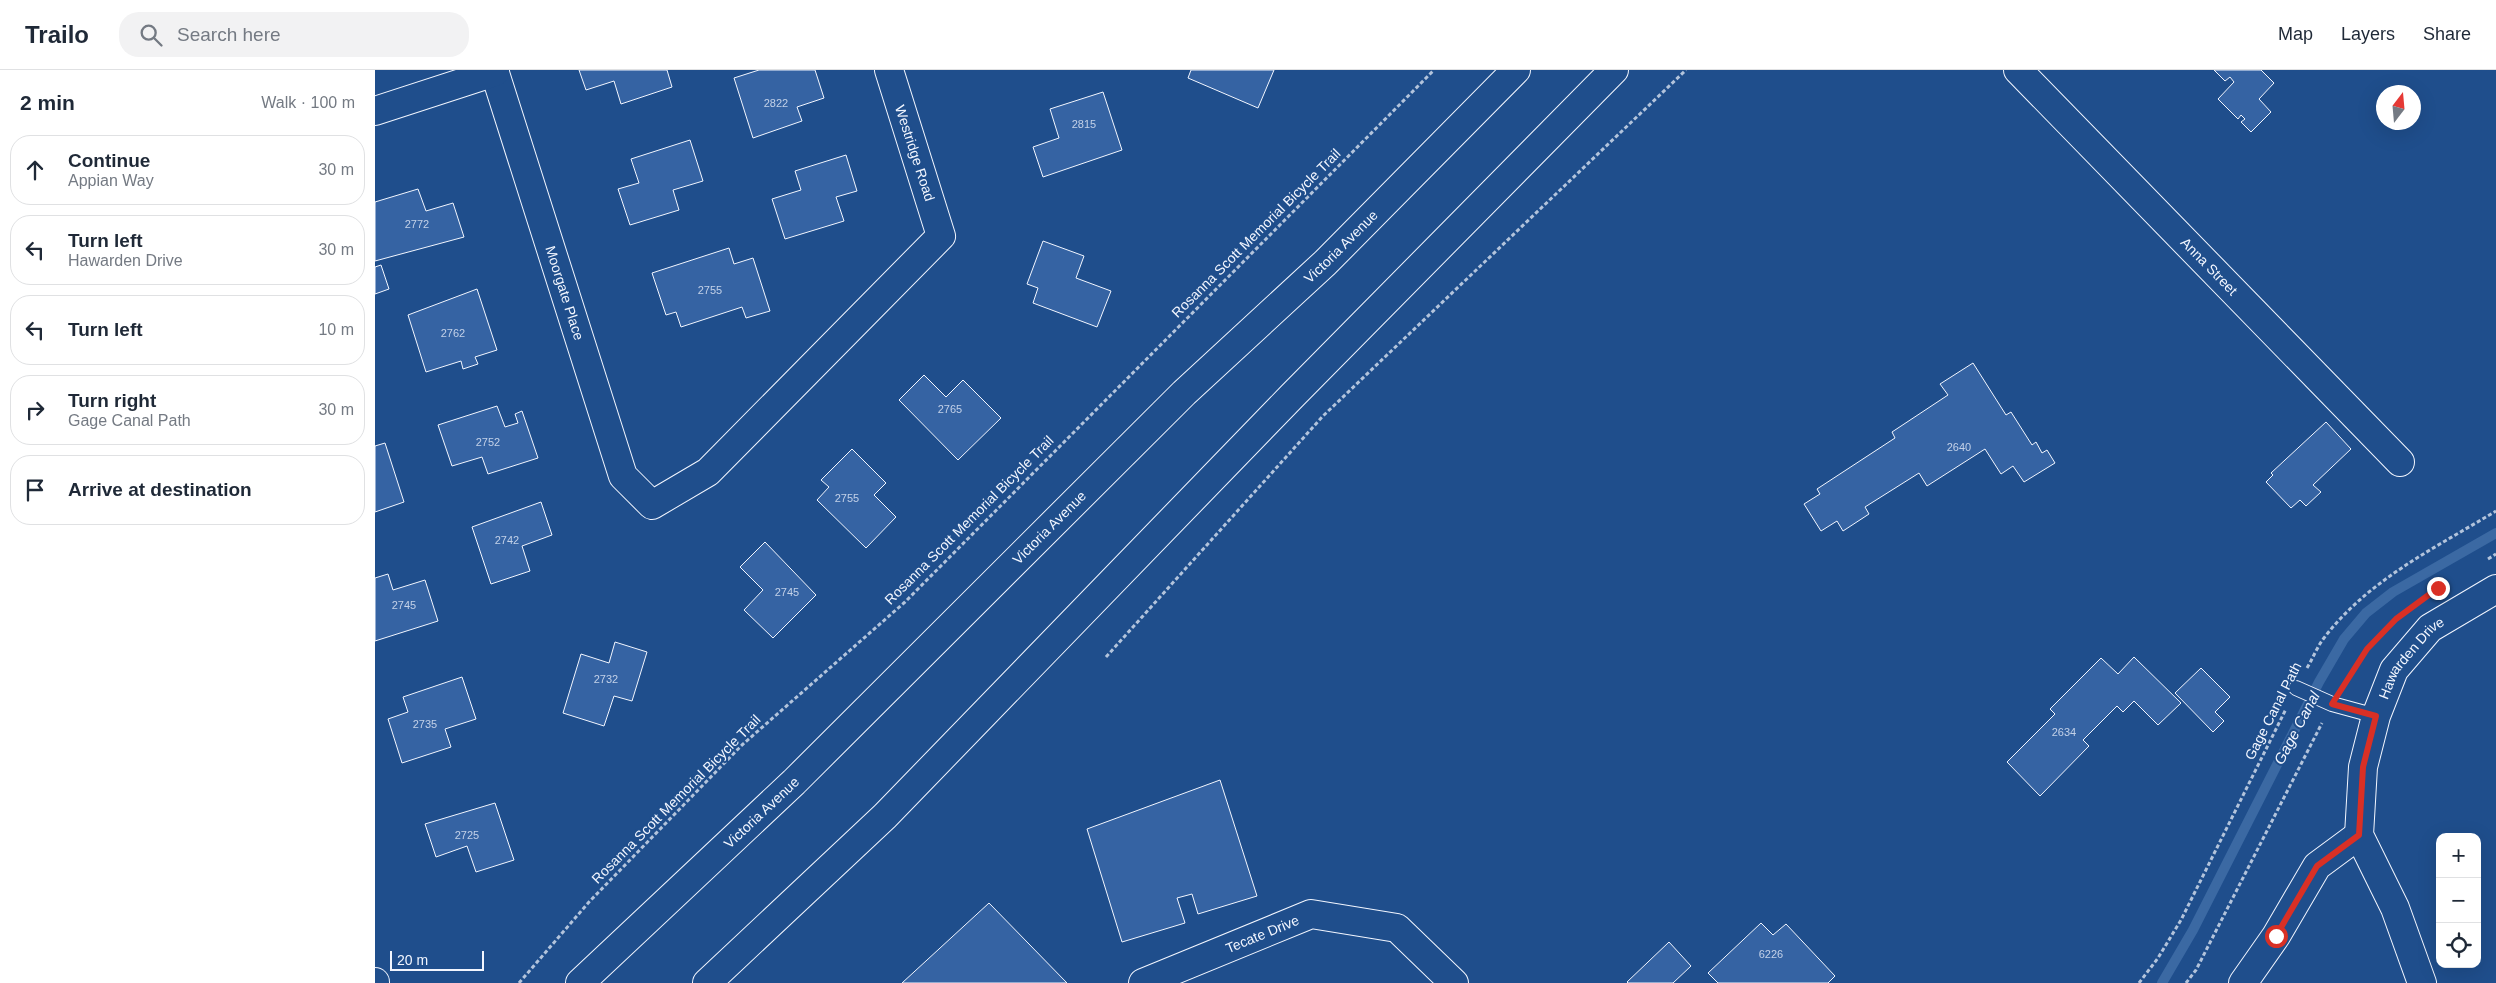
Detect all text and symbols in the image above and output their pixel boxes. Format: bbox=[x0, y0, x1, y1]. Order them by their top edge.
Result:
search box bbox=[119, 12, 469, 57]
text: Trailo bbox=[25, 21, 89, 48]
icon: search bbox=[137, 21, 165, 49]
text: Search here bbox=[177, 24, 281, 45]
text: Map bbox=[2278, 24, 2313, 44]
text: Layers bbox=[2341, 24, 2395, 44]
text: Share bbox=[2423, 24, 2471, 44]
north arrow bbox=[2376, 85, 2421, 130]
text: 2 min bbox=[20, 91, 75, 114]
text: Walk · 100 m bbox=[261, 94, 355, 111]
house number: 2822 bbox=[764, 97, 788, 109]
street label: Westridge Road bbox=[892, 103, 938, 203]
house number: 2815 bbox=[1072, 118, 1096, 130]
street label: Rosanna Scott Memorial Bicycle Trail bbox=[1168, 145, 1344, 321]
text: Continue bbox=[68, 150, 150, 171]
icon: ahead bbox=[21, 156, 49, 184]
text: 30 m bbox=[318, 161, 354, 178]
text: Appian Way bbox=[68, 172, 154, 189]
street label: Victoria Avenue bbox=[1301, 207, 1381, 286]
house number: 2772 bbox=[405, 218, 429, 230]
text: Turn left bbox=[68, 230, 143, 251]
street label: Anna Street bbox=[2178, 234, 2241, 298]
icon: left bbox=[21, 236, 49, 264]
text: 30 m bbox=[318, 241, 354, 258]
street label: Moorgate Place bbox=[542, 244, 587, 342]
text: Hawarden Drive bbox=[68, 252, 183, 269]
house number: 2755 bbox=[698, 284, 722, 296]
icon: left bbox=[21, 316, 49, 344]
text: Turn left bbox=[68, 319, 143, 340]
text: 10 m bbox=[318, 321, 354, 338]
house number: 2762 bbox=[441, 327, 465, 339]
text: Turn right bbox=[68, 390, 156, 411]
icon: right bbox=[21, 396, 49, 424]
text: 30 m bbox=[318, 401, 354, 418]
house number: 2765 bbox=[938, 403, 962, 415]
text: Gage Canal Path bbox=[68, 412, 191, 429]
street label: Rosanna Scott Memorial Bicycle Trail bbox=[881, 432, 1057, 608]
house number: 2752 bbox=[476, 436, 500, 448]
house number: 2640 bbox=[1947, 441, 1971, 453]
icon: arrive bbox=[21, 476, 49, 504]
text: Arrive at destination bbox=[68, 479, 252, 500]
street label: Victoria Avenue bbox=[1009, 487, 1089, 567]
house number: 2755 bbox=[835, 492, 859, 504]
house number: 2742 bbox=[495, 534, 519, 546]
route end bbox=[2427, 577, 2450, 600]
house number: 2745 bbox=[775, 586, 799, 598]
house number: 2745 bbox=[392, 599, 416, 611]
street label: Hawarden Drive bbox=[2375, 614, 2447, 701]
street label: Gage Canal Path bbox=[2241, 659, 2305, 763]
house number: 2732 bbox=[594, 673, 618, 685]
water label: Gage Canal bbox=[2270, 688, 2324, 768]
street label: Rosanna Scott Memorial Bicycle Trail bbox=[588, 711, 764, 887]
house number: 2735 bbox=[413, 718, 437, 730]
house number: 2634 bbox=[2052, 726, 2076, 738]
street label: Victoria Avenue bbox=[721, 773, 802, 852]
house number: 2725 bbox=[455, 829, 479, 841]
map controls bbox=[2436, 833, 2481, 968]
button: + bbox=[2436, 833, 2481, 878]
button: − bbox=[2436, 878, 2481, 923]
street label: Tecate Drive bbox=[1223, 912, 1302, 956]
button: locate bbox=[2436, 923, 2481, 968]
route start bbox=[2265, 925, 2288, 948]
scale bar bbox=[390, 948, 484, 971]
house number: 6226 bbox=[1759, 948, 1783, 960]
text: 20 m bbox=[397, 952, 428, 968]

